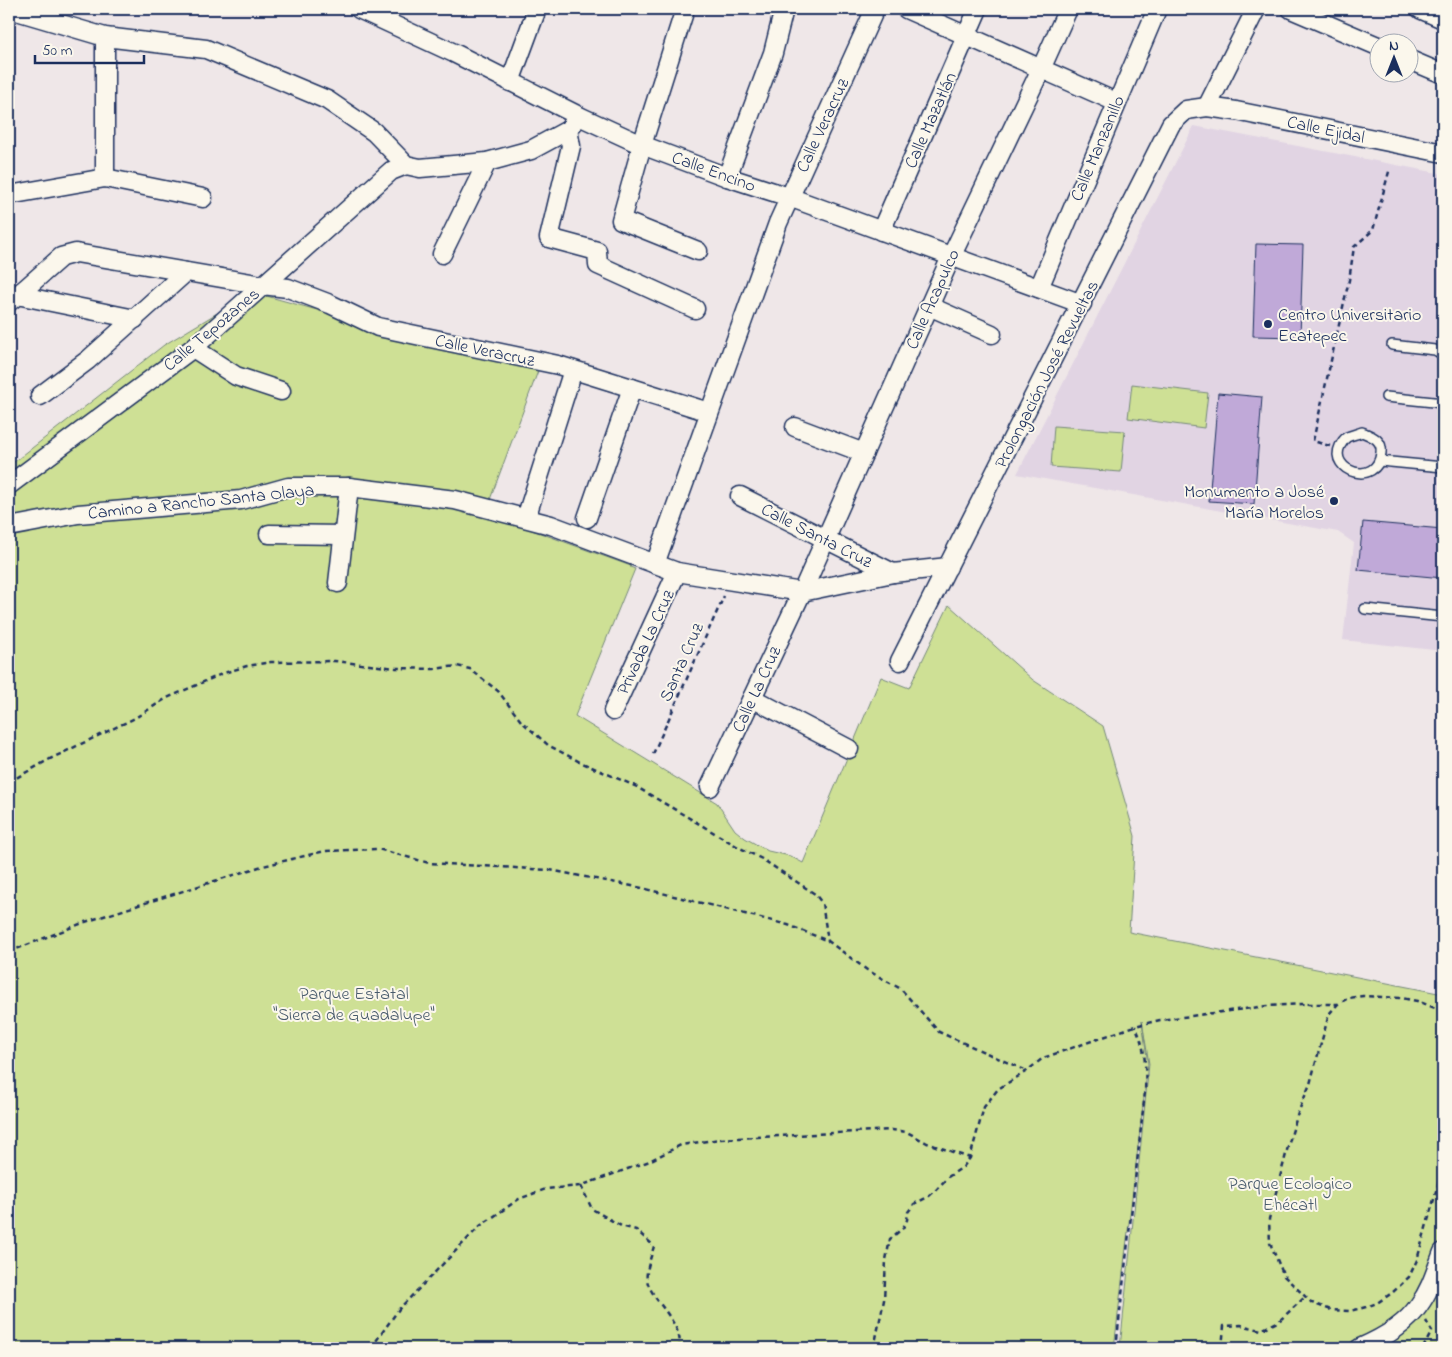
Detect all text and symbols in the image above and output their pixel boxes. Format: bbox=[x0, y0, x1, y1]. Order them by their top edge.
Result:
scale bar bbox=[35, 32, 144, 64]
north arrow bbox=[1370, 32, 1420, 82]
text: N bbox=[1389, 36, 1399, 57]
text: 50 m bbox=[42, 40, 73, 62]
street label: Calle Mazatlán bbox=[899, 68, 965, 173]
street label: Calle Veracruz bbox=[791, 74, 857, 177]
street label: Calle Manzanillo bbox=[1065, 92, 1133, 206]
street label: Calle Ejidal bbox=[1284, 110, 1367, 152]
street label: Calle Encino bbox=[668, 146, 759, 200]
street label: Calle Acapulco bbox=[900, 245, 968, 354]
street label: Prolongación José Revueltas bbox=[989, 276, 1107, 474]
street label: Calle Tepozanes bbox=[158, 282, 266, 379]
place label: Centro Universitario Ecatepec bbox=[1278, 303, 1421, 350]
marker: Centro Universitario Ecatepec bbox=[1262, 318, 1274, 330]
street label: Calle Veracruz bbox=[432, 329, 537, 375]
street label: Camino a Rancho Santa Olaya bbox=[87, 478, 316, 528]
place label: Monumento a José María Morelos bbox=[1184, 480, 1325, 527]
marker: Monumento a José María Morelos bbox=[1328, 495, 1340, 507]
street label: Calle Santa Cruz bbox=[756, 498, 877, 576]
street label: Privada La Cruz bbox=[611, 586, 683, 700]
street label: Santa Cruz bbox=[654, 619, 712, 706]
street label: Calle La Cruz bbox=[727, 642, 789, 737]
park label: Parque Estatal "Sierra de Guadalupe" bbox=[273, 982, 435, 1029]
park label: Parque Ecologico Ehécatl bbox=[1228, 1172, 1352, 1219]

